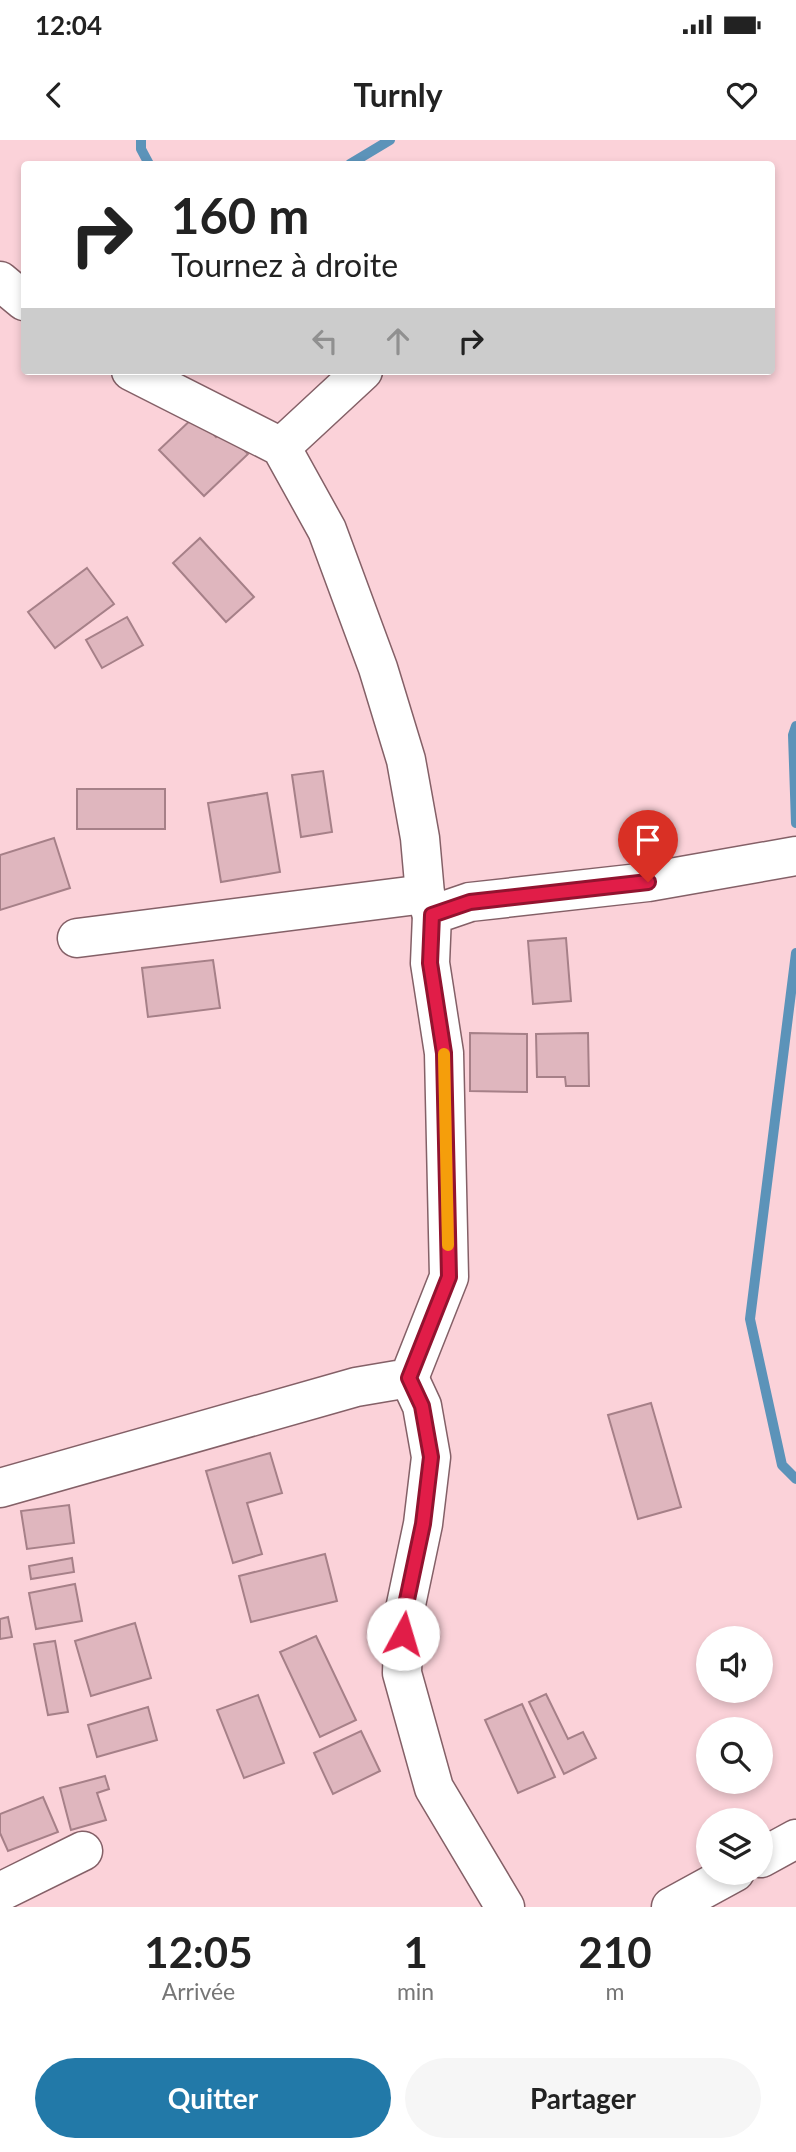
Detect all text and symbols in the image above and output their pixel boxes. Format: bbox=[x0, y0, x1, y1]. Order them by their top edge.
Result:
text: 12:04 bbox=[35, 9, 102, 41]
text: Turnly bbox=[353, 75, 443, 114]
icon: back bbox=[35, 76, 73, 114]
icon: heart bbox=[723, 76, 761, 114]
text: 160 m bbox=[171, 186, 309, 244]
icon: right bbox=[56, 189, 147, 280]
text: Tournez à droite bbox=[171, 245, 398, 284]
icon: left bbox=[306, 322, 344, 360]
icon: ahead bbox=[379, 322, 417, 360]
icon: right bbox=[452, 322, 490, 360]
pin bbox=[618, 810, 678, 882]
icon: arrive bbox=[629, 821, 667, 859]
position arrow bbox=[366, 1597, 440, 1671]
map controls bbox=[696, 1626, 773, 1885]
button: sound bbox=[696, 1626, 773, 1703]
button: search bbox=[696, 1717, 773, 1794]
button: layers bbox=[696, 1808, 773, 1885]
text: 12:05 bbox=[144, 1927, 253, 1977]
text: 1 bbox=[403, 1927, 428, 1977]
text: 210 bbox=[579, 1927, 652, 1977]
text: Arrivée bbox=[162, 1977, 235, 2005]
text: min bbox=[397, 1977, 434, 2005]
text: m bbox=[606, 1977, 625, 2005]
button: Quitter bbox=[35, 2058, 391, 2138]
button: Partager bbox=[405, 2058, 761, 2138]

